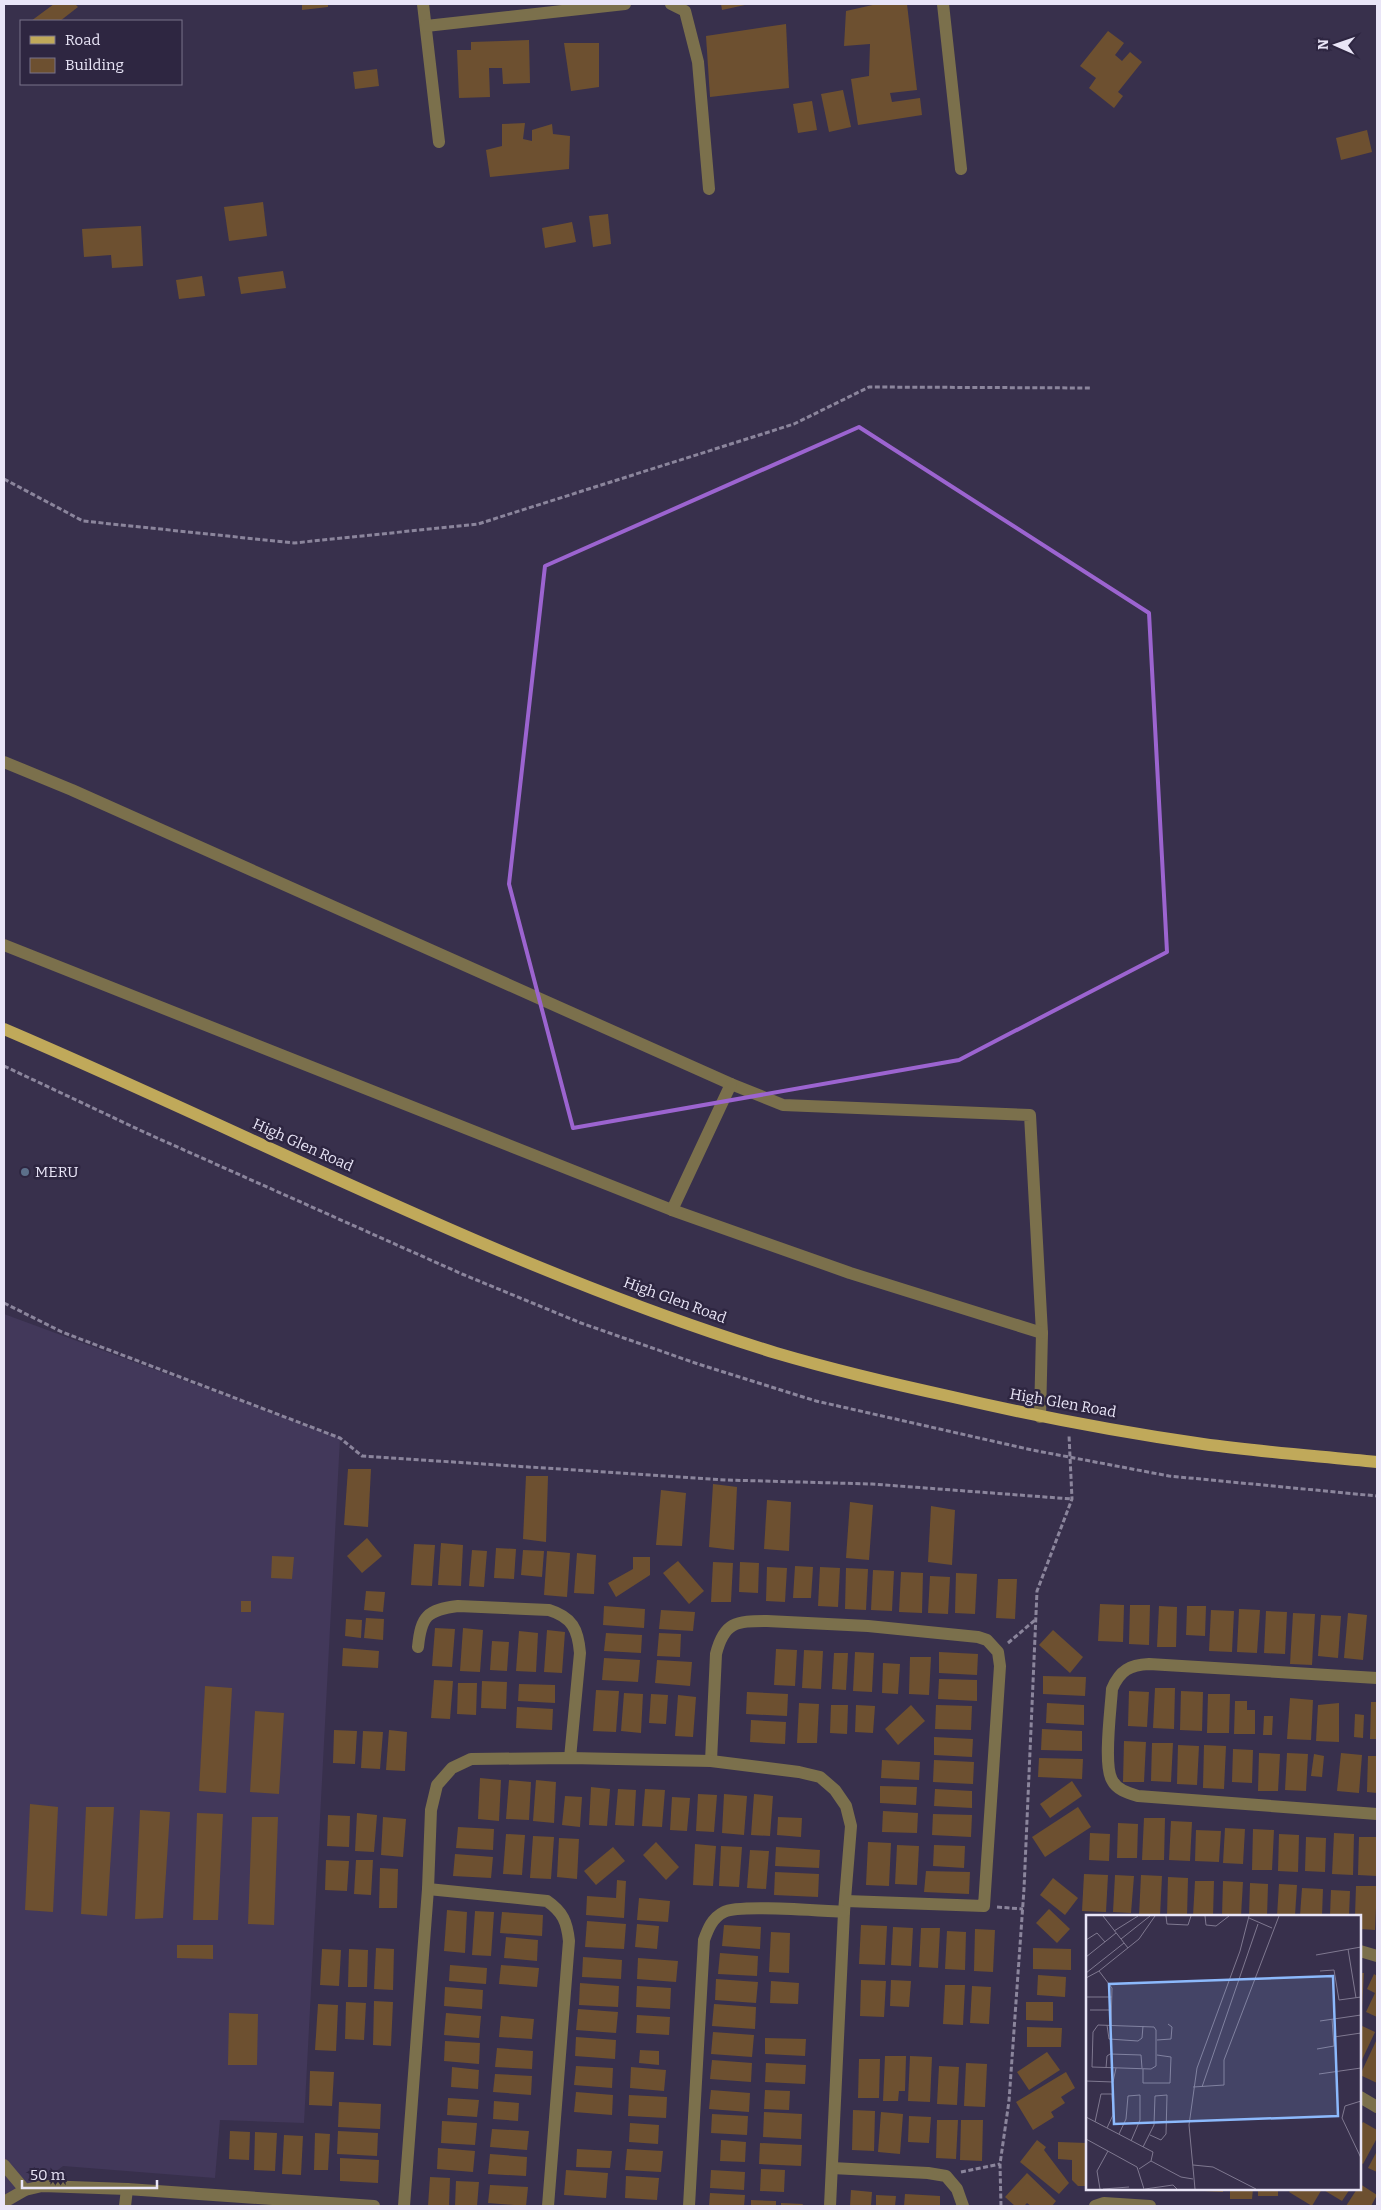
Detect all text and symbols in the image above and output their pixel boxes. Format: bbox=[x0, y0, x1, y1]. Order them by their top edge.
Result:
legend bbox=[20, 20, 182, 85]
north arrow bbox=[1311, 20, 1361, 70]
text: Road bbox=[65, 31, 100, 49]
text: N bbox=[1315, 39, 1332, 50]
text: Building bbox=[65, 56, 124, 74]
street label: High Glen Road bbox=[250, 1115, 356, 1175]
place label: MERU bbox=[35, 1163, 79, 1181]
marker: MERU bbox=[19, 1166, 31, 1178]
street label: High Glen Road bbox=[621, 1273, 729, 1327]
street label: High Glen Road bbox=[1008, 1385, 1118, 1421]
inset map bbox=[1086, 1915, 1361, 2190]
scale bar bbox=[22, 2158, 158, 2190]
text: 50 m bbox=[30, 2166, 66, 2184]

